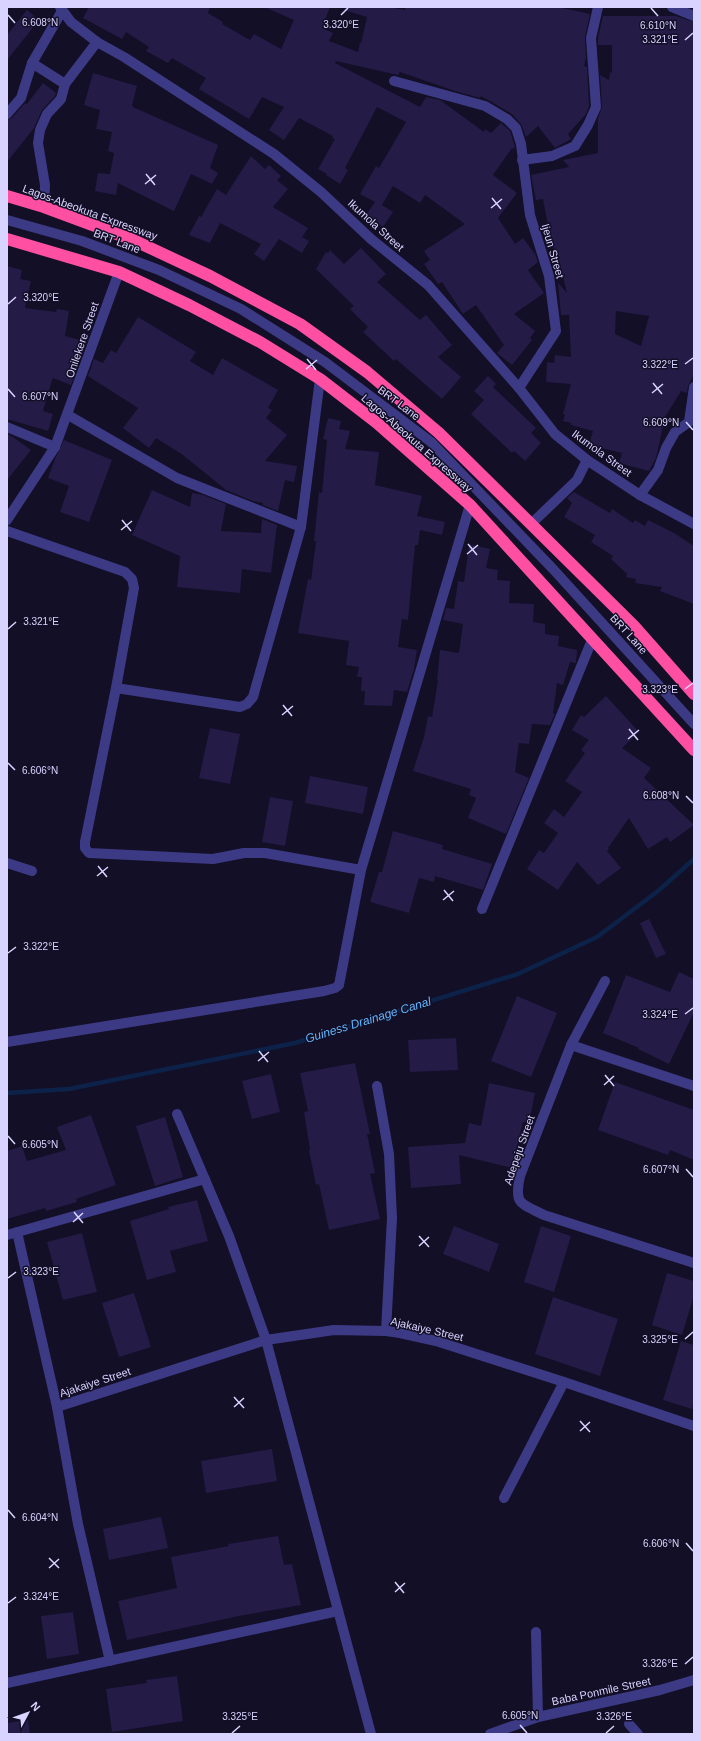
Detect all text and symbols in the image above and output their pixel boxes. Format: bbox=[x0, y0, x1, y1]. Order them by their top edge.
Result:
text: 6.608°N bbox=[22, 17, 58, 28]
text: 3.320°E bbox=[323, 19, 359, 30]
text: 6.610°N bbox=[640, 20, 676, 31]
text: 3.321°E bbox=[642, 34, 678, 45]
street label: Lagos-Abeokuta Expressway bbox=[21, 182, 159, 242]
street label: Ikumola Street bbox=[346, 197, 406, 253]
street label: Ijeun Street bbox=[539, 222, 567, 280]
street label: BRT Lane bbox=[92, 227, 142, 255]
text: 3.320°E bbox=[23, 292, 59, 303]
street label: Onilekere Street bbox=[63, 300, 101, 380]
text: 3.322°E bbox=[642, 359, 678, 370]
street label: BRT Lane bbox=[376, 383, 422, 423]
text: 6.607°N bbox=[22, 391, 58, 402]
street label: Lagos-Abeokuta Expressway bbox=[359, 392, 475, 495]
text: 6.609°N bbox=[643, 417, 679, 428]
street label: Ikumola Street bbox=[570, 427, 634, 479]
street label: BRT Lane bbox=[608, 612, 650, 656]
text: 3.321°E bbox=[23, 616, 59, 627]
text: 3.323°E bbox=[642, 684, 678, 695]
text: 6.606°N bbox=[22, 765, 58, 776]
text: 6.608°N bbox=[643, 790, 679, 801]
text: 3.322°E bbox=[23, 941, 59, 952]
water label: Guiness Drainage Canal bbox=[303, 994, 433, 1046]
text: 3.324°E bbox=[642, 1009, 678, 1020]
street label: Adepeju Street bbox=[501, 1114, 537, 1186]
text: 6.605°N bbox=[22, 1139, 58, 1150]
text: 6.607°N bbox=[643, 1164, 679, 1175]
text: 3.323°E bbox=[23, 1266, 59, 1277]
street label: Ajakaiye Street bbox=[390, 1315, 464, 1343]
text: 3.325°E bbox=[642, 1334, 678, 1345]
street label: Ajakaiye Street bbox=[58, 1365, 132, 1399]
text: 6.604°N bbox=[22, 1512, 58, 1523]
text: 6.606°N bbox=[643, 1538, 679, 1549]
text: 3.324°E bbox=[23, 1591, 59, 1602]
text: 3.326°E bbox=[642, 1658, 678, 1669]
street label: Baba Ponmile Street bbox=[550, 1675, 652, 1707]
north arrow bbox=[8, 1693, 48, 1733]
text: N bbox=[28, 1700, 43, 1713]
text: 6.605°N bbox=[502, 1710, 538, 1721]
text: 3.325°E bbox=[222, 1711, 258, 1722]
text: 3.326°E bbox=[596, 1711, 632, 1722]

